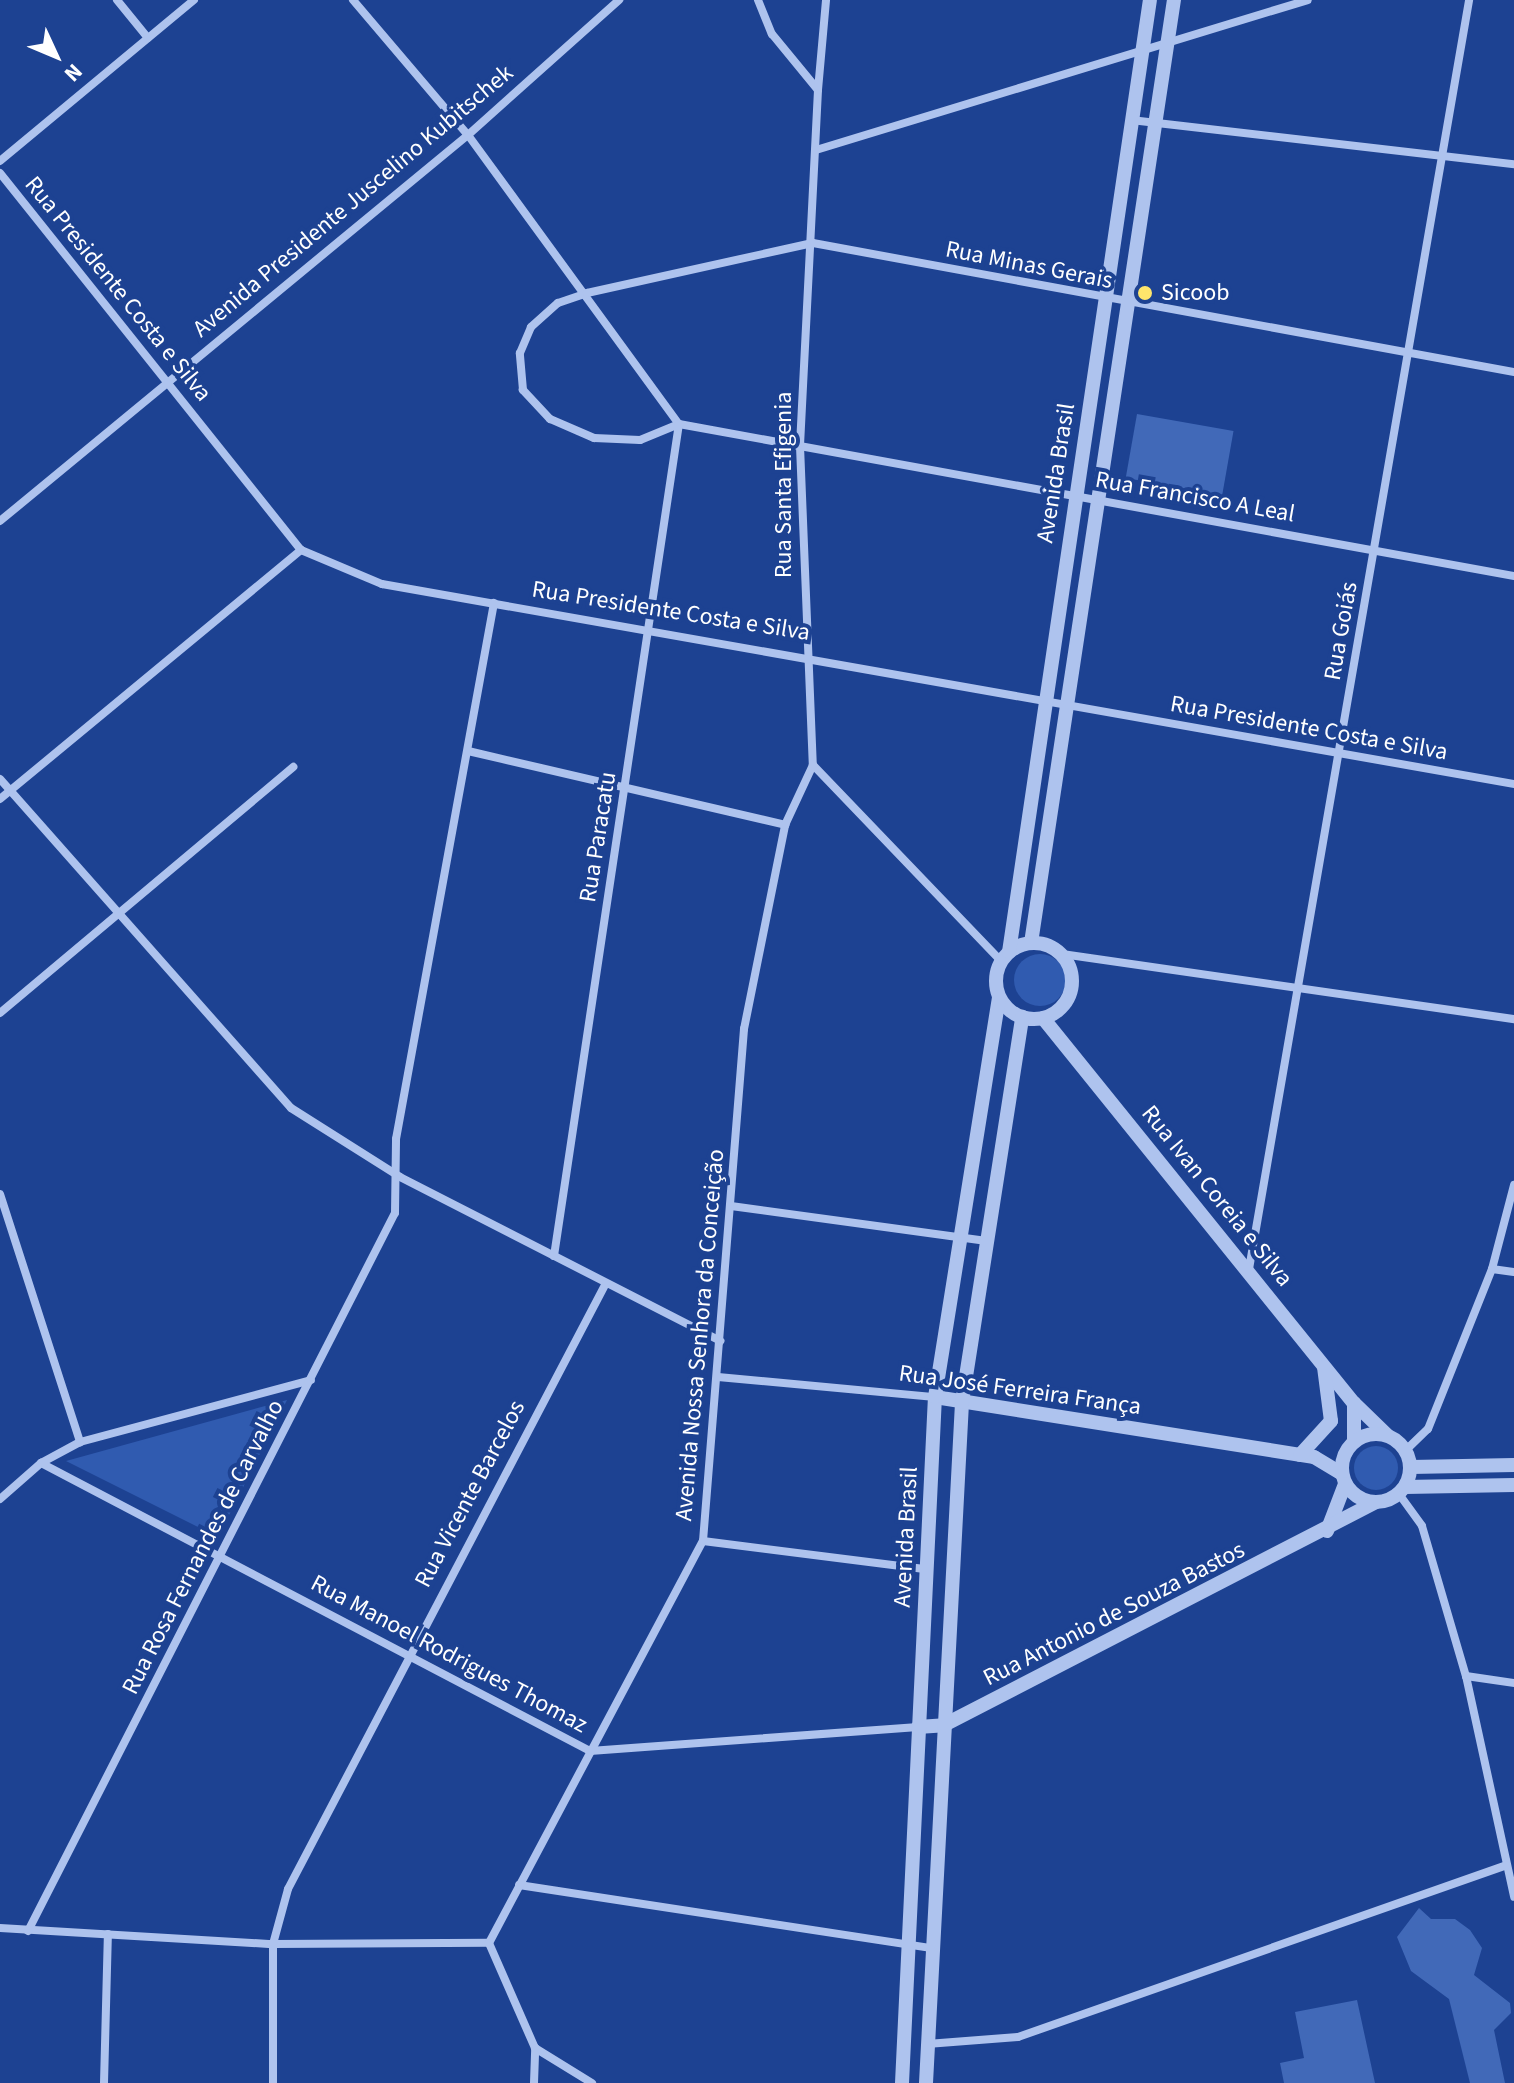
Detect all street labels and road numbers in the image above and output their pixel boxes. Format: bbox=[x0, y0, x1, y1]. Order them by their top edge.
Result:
street label: Avenida Presidente Juscelino Kubitschek bbox=[187, 59, 519, 343]
street label: Rua Presidente Costa e Silva bbox=[18, 171, 218, 407]
street label: Rua Minas Gerais bbox=[943, 235, 1115, 295]
street label: Rua Santa Efigenia bbox=[770, 392, 798, 578]
street label: Avenida Brasil bbox=[1031, 401, 1081, 545]
street label: Rua Francisco A Leal bbox=[1093, 465, 1297, 529]
street label: Rua Presidente Costa e Silva bbox=[530, 575, 812, 647]
street label: Rua Goiás bbox=[1318, 580, 1364, 682]
street label: Rua Presidente Costa e Silva bbox=[1168, 689, 1450, 767]
street label: Rua Paracatu bbox=[573, 770, 623, 904]
street label: Rua Ivan Coreia e Silva bbox=[1135, 1100, 1299, 1292]
street label: Avenida Nossa Senhora da Conceição bbox=[669, 1148, 731, 1522]
street label: Rua José Ferreira França bbox=[897, 1359, 1143, 1421]
street label: Rua Rosa Fernandes de Carvalho bbox=[116, 1395, 290, 1699]
street label: Rua Vicente Barcelos bbox=[409, 1396, 531, 1592]
street label: Avenida Brasil bbox=[888, 1466, 924, 1608]
street label: Rua Antonio de Souza Bastos bbox=[979, 1535, 1249, 1693]
street label: Rua Manoel Rodrigues Thomaz bbox=[306, 1569, 592, 1739]

